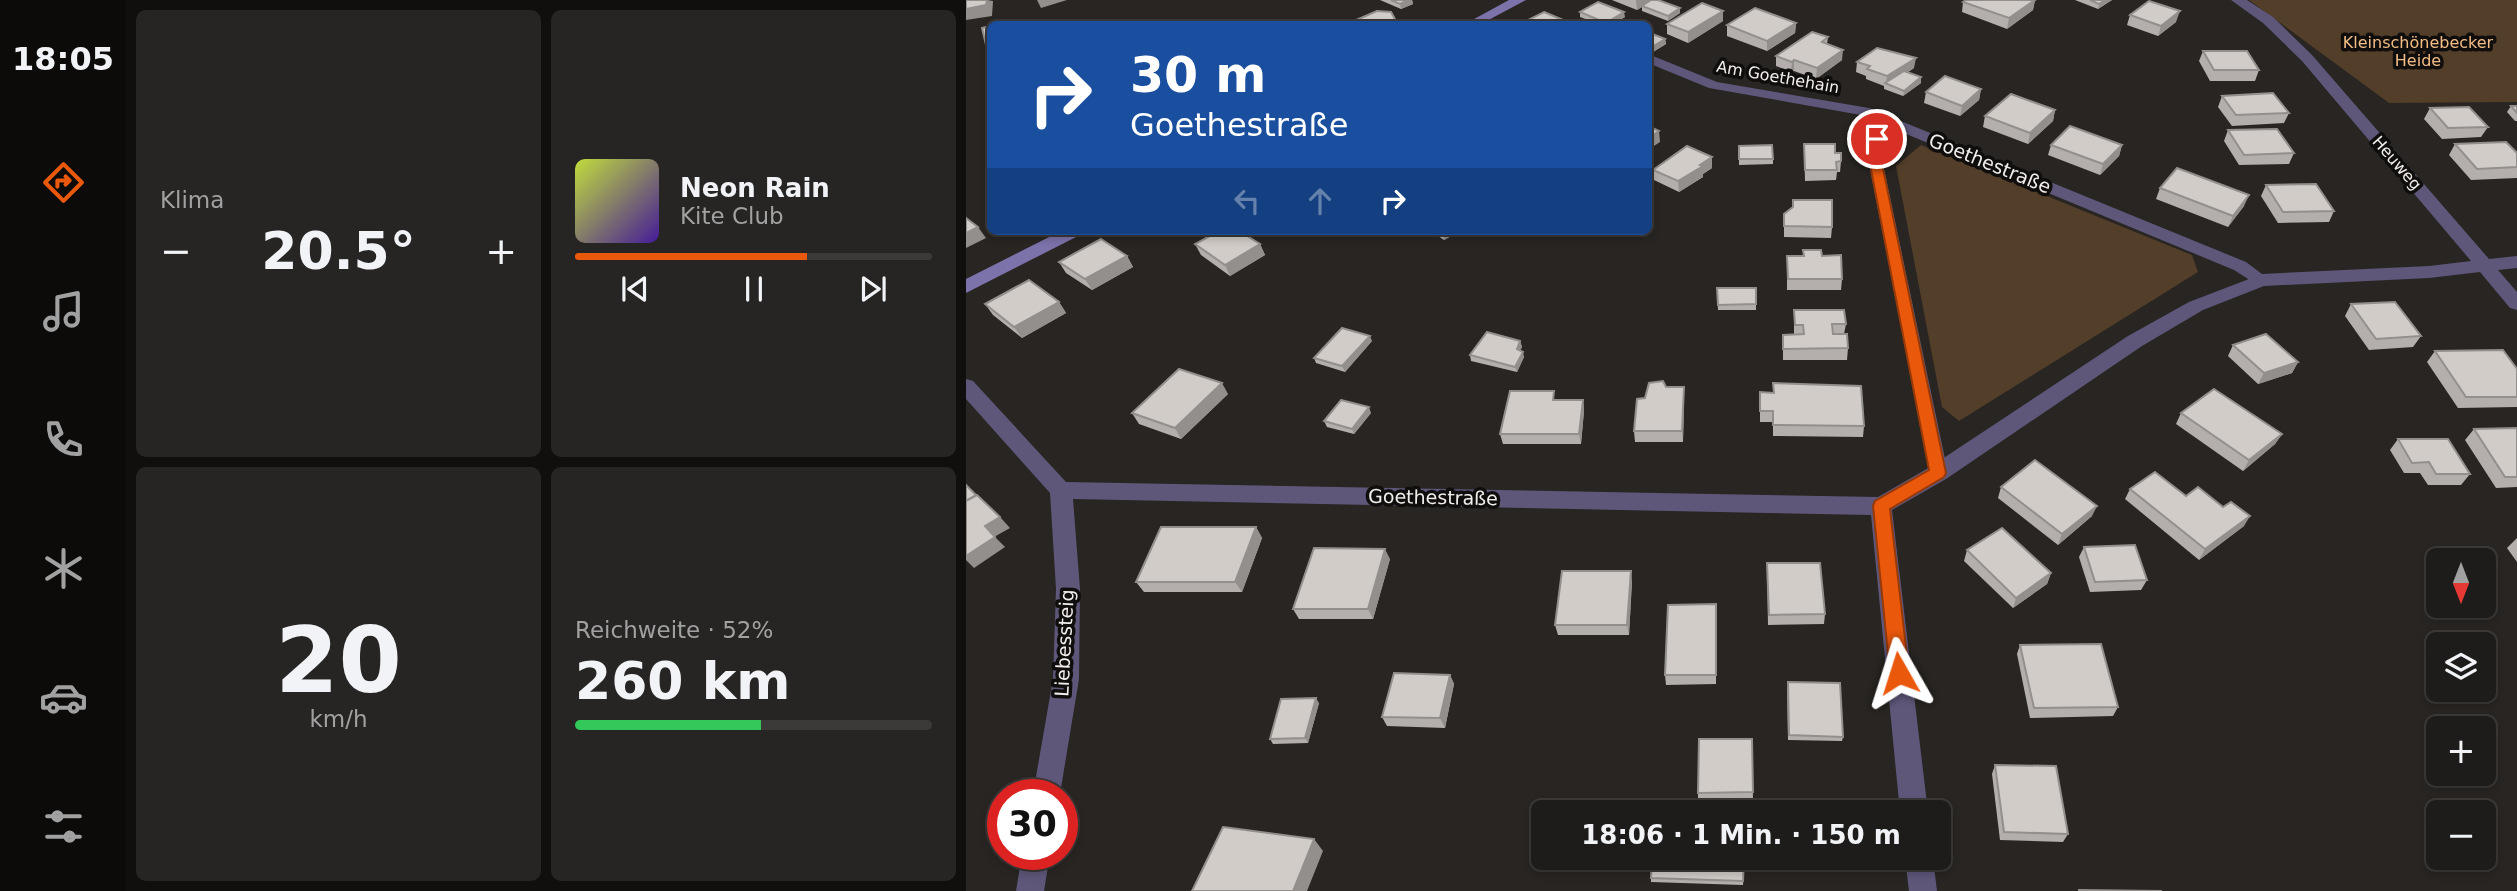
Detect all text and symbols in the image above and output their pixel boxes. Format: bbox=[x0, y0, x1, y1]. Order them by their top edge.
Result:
park label: Kleinschönebecker Heide bbox=[2343, 33, 2494, 70]
text: 18:05 bbox=[12, 40, 114, 78]
text: 30 m bbox=[1130, 47, 1266, 104]
icon: right bbox=[1015, 49, 1106, 140]
street label: Am Goethehain bbox=[1715, 57, 1841, 97]
text: Goethestraße bbox=[1130, 106, 1348, 144]
pin bbox=[1847, 109, 1907, 169]
icon: arrive bbox=[1858, 120, 1896, 158]
street label: Goethestraße bbox=[1926, 129, 2054, 197]
street label: Heuweg bbox=[2368, 132, 2426, 194]
icon: directions bbox=[39, 158, 88, 207]
text: Neon Rain bbox=[680, 173, 830, 203]
icon: left bbox=[1228, 182, 1266, 220]
icon: ahead bbox=[1301, 182, 1339, 220]
icon: right bbox=[1374, 182, 1412, 220]
text: Klima bbox=[160, 187, 224, 213]
text: Kite Club bbox=[680, 203, 784, 229]
text: 20.5° bbox=[261, 221, 416, 281]
text: − bbox=[160, 229, 192, 273]
text: + bbox=[485, 229, 517, 273]
icon: previous bbox=[616, 270, 654, 308]
icon: pause bbox=[735, 270, 773, 308]
icon: next bbox=[854, 270, 892, 308]
icon: music bbox=[39, 287, 88, 336]
icon: phone bbox=[39, 415, 88, 464]
street label: Goethestraße bbox=[1368, 485, 1498, 509]
icon: climate bbox=[39, 544, 88, 593]
north arrow bbox=[2426, 548, 2496, 618]
map controls bbox=[2426, 548, 2496, 870]
street label: Liebessteig bbox=[1050, 589, 1078, 697]
text: 20 bbox=[275, 608, 402, 713]
text: Reichweite · 52% bbox=[575, 617, 773, 643]
button: layers bbox=[2426, 632, 2496, 702]
position arrow bbox=[1862, 636, 1936, 710]
text: 260 km bbox=[575, 651, 790, 711]
icon: car bbox=[39, 673, 88, 722]
text: km/h bbox=[309, 706, 368, 732]
button: + bbox=[2426, 716, 2496, 786]
speed limit sign: 30 bbox=[987, 779, 1078, 870]
button: − bbox=[2426, 800, 2496, 870]
icon: filters bbox=[39, 802, 88, 851]
text: 18:06 · 1 Min. · 150 m bbox=[1581, 820, 1901, 850]

